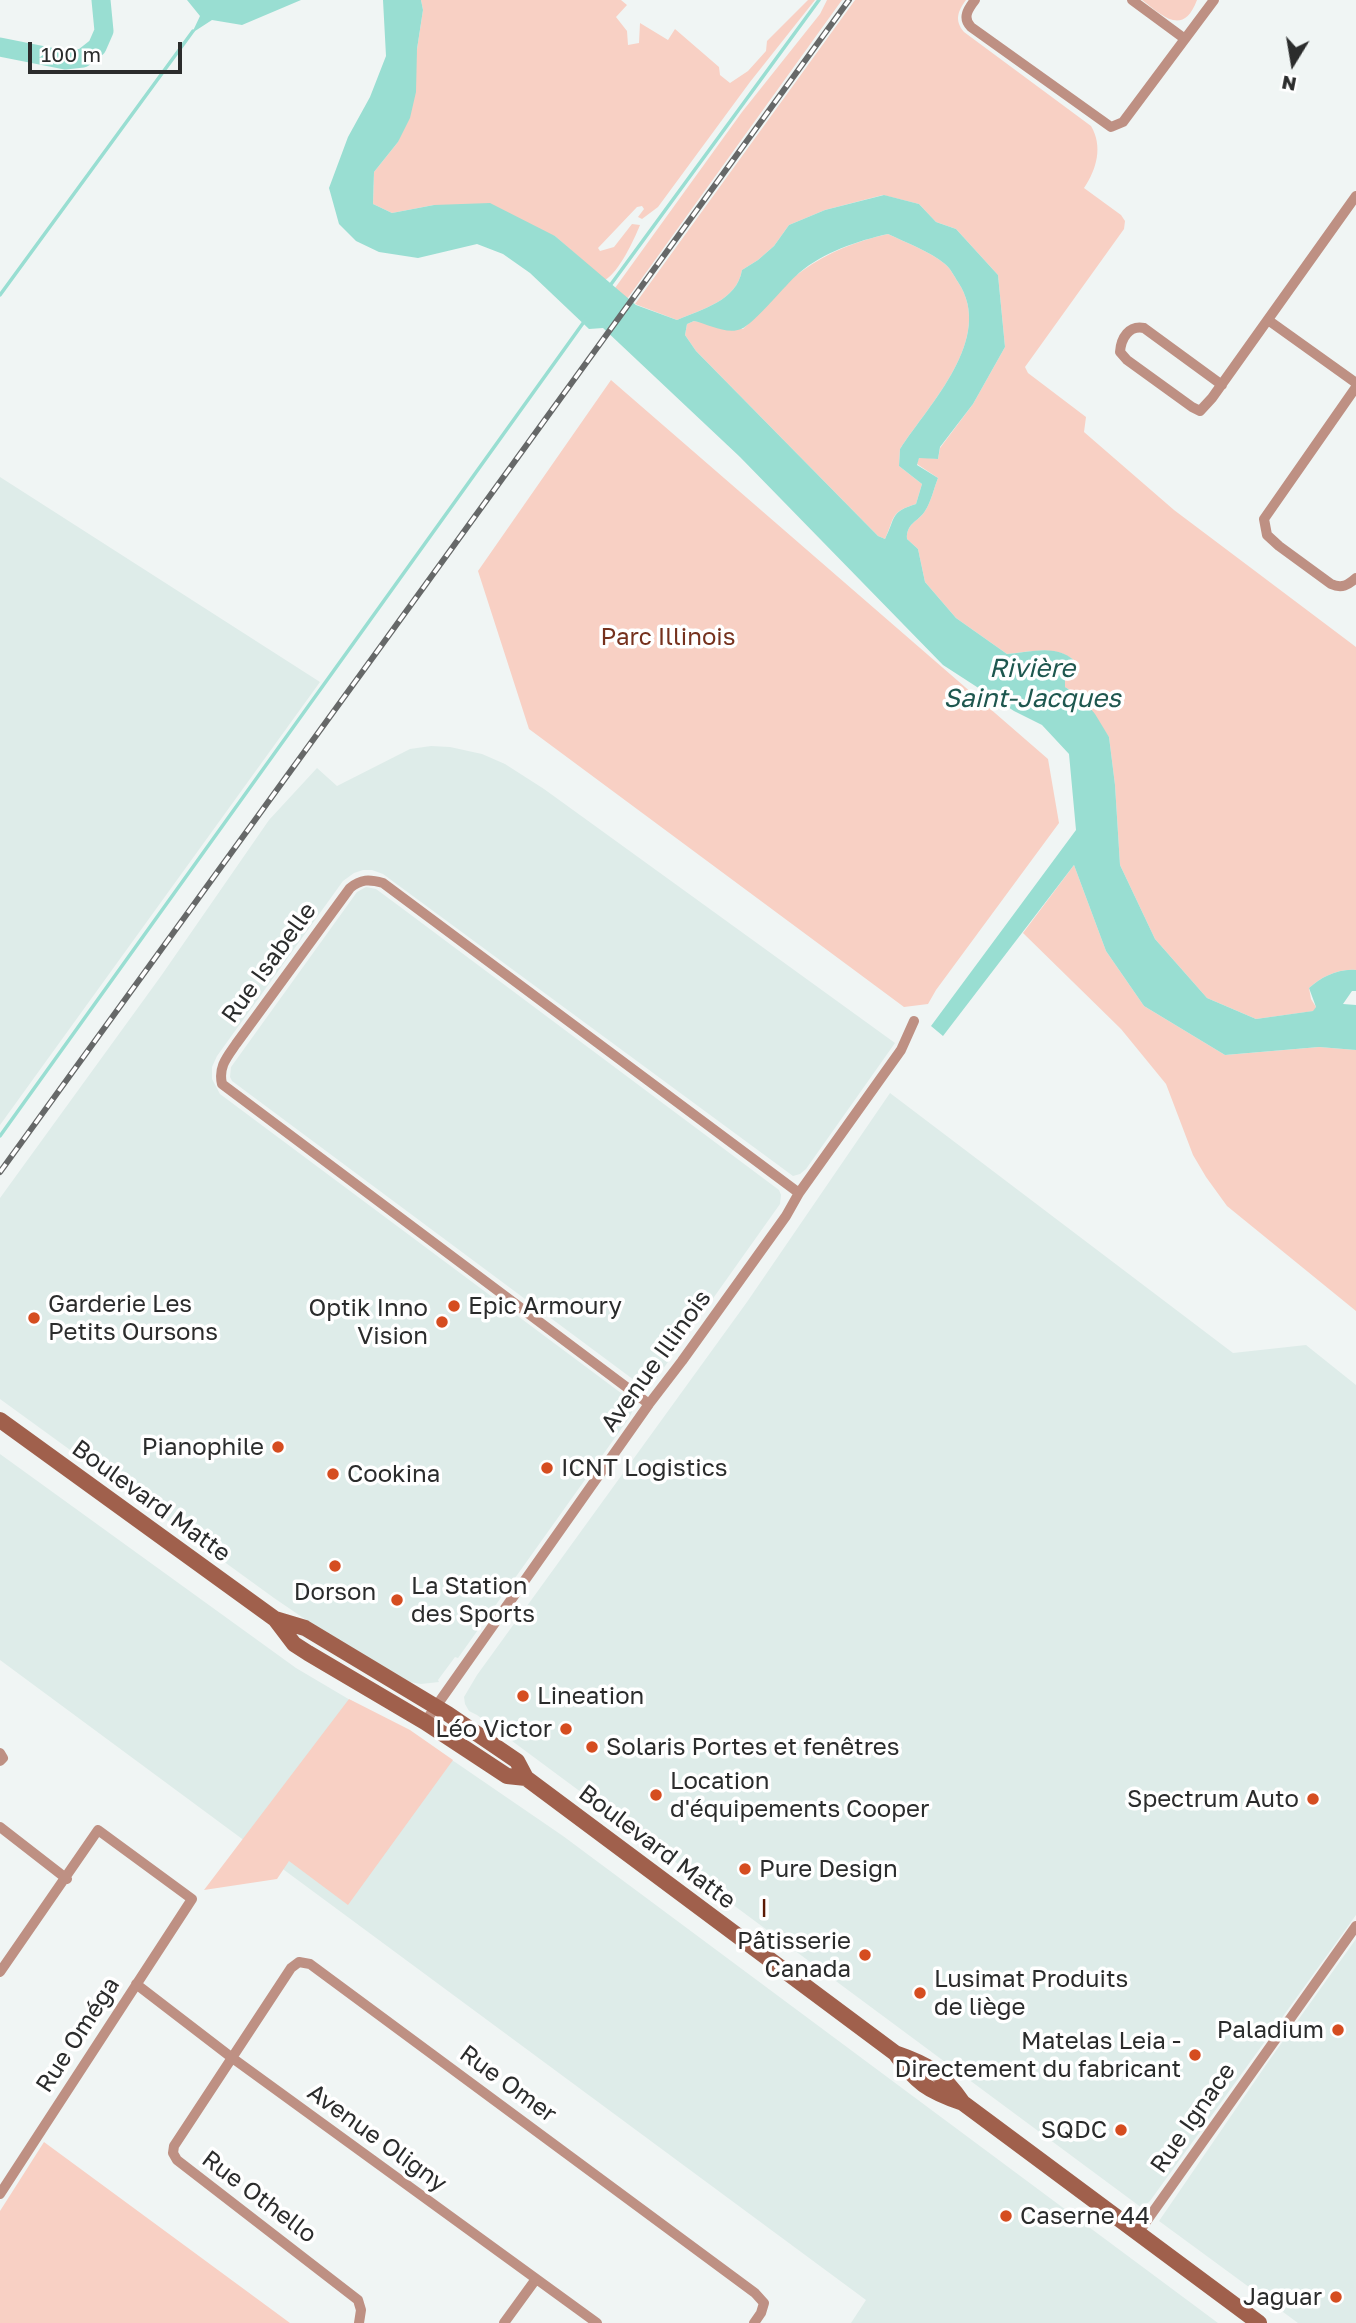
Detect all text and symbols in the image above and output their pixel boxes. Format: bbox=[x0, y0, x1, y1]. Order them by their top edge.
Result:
scale bar bbox=[32, 28, 186, 72]
north arrow bbox=[1258, 28, 1328, 98]
text: 100 m bbox=[41, 41, 101, 67]
text: N bbox=[1280, 71, 1298, 97]
park label: Parc Illinois bbox=[601, 623, 735, 651]
water label: Rivière Saint-Jacques bbox=[943, 653, 1121, 714]
street label: Rue Isabelle bbox=[216, 897, 322, 1029]
street label: Avenue Illinois bbox=[595, 1284, 717, 1438]
place label: Garderie Les Petits Oursons bbox=[48, 1290, 218, 1346]
place label: Epic Armoury bbox=[468, 1292, 622, 1320]
place label: Optik Inno Vision bbox=[308, 1294, 428, 1350]
marker: Epic Armoury bbox=[446, 1298, 462, 1314]
marker: Garderie Les Petits Oursons bbox=[26, 1310, 42, 1326]
marker: Optik Inno Vision bbox=[434, 1314, 450, 1330]
place label: Pianophile bbox=[142, 1433, 264, 1461]
street label: Boulevard Matte bbox=[66, 1434, 236, 1568]
marker: Pianophile bbox=[270, 1439, 286, 1455]
place label: ICNT Logistics bbox=[561, 1454, 728, 1482]
place label: Cookina bbox=[347, 1460, 440, 1488]
marker: ICNT Logistics bbox=[539, 1460, 555, 1476]
marker: Cookina bbox=[325, 1466, 341, 1482]
marker: Dorson bbox=[327, 1558, 343, 1574]
place label: La Station des Sports bbox=[411, 1572, 535, 1628]
place label: Dorson bbox=[294, 1578, 376, 1606]
marker: La Station des Sports bbox=[389, 1592, 405, 1608]
place label: Lineation bbox=[537, 1682, 644, 1710]
marker: Lineation bbox=[515, 1688, 531, 1704]
place label: Léo Victor bbox=[435, 1715, 552, 1743]
marker: Léo Victor bbox=[558, 1721, 574, 1737]
place label: Solaris Portes et fenêtres bbox=[606, 1733, 899, 1761]
marker: Solaris Portes et fenêtres bbox=[584, 1739, 600, 1755]
place label: Location d'équipements Cooper bbox=[670, 1767, 929, 1823]
street label: Boulevard Matte bbox=[573, 1779, 741, 1915]
place label: Spectrum Auto bbox=[1127, 1785, 1299, 1813]
marker: Location d'équipements Cooper bbox=[648, 1787, 664, 1803]
marker: Spectrum Auto bbox=[1305, 1791, 1321, 1807]
place label: Pure Design bbox=[759, 1855, 898, 1883]
marker: Pure Design bbox=[737, 1861, 753, 1877]
district label: I bbox=[760, 1893, 770, 1925]
place label: Pâtisserie Canada bbox=[737, 1927, 851, 1983]
marker: Pâtisserie Canada bbox=[857, 1947, 873, 1963]
place label: Lusimat Produits de liège bbox=[934, 1965, 1128, 2021]
street label: Rue Oméga bbox=[30, 1972, 126, 2098]
marker: Lusimat Produits de liège bbox=[912, 1985, 928, 2001]
place label: Paladium bbox=[1217, 2016, 1324, 2044]
marker: Paladium bbox=[1330, 2022, 1346, 2038]
place label: Matelas Leia - Directement du fabricant bbox=[894, 2027, 1181, 2083]
street label: Rue Omer bbox=[454, 2039, 562, 2129]
marker: Matelas Leia - Directement du fabricant bbox=[1187, 2047, 1203, 2063]
street label: Rue Ignace bbox=[1145, 2057, 1241, 2179]
street label: Avenue Oligny bbox=[302, 2078, 452, 2198]
place label: SQDC bbox=[1041, 2116, 1107, 2144]
marker: SQDC bbox=[1113, 2122, 1129, 2138]
street label: Rue Othello bbox=[196, 2145, 322, 2249]
place label: Caserne 44 bbox=[1020, 2202, 1150, 2230]
marker: Caserne 44 bbox=[998, 2208, 1014, 2224]
place label: Jaguar bbox=[1243, 2283, 1322, 2311]
marker: Jaguar bbox=[1328, 2289, 1344, 2305]

